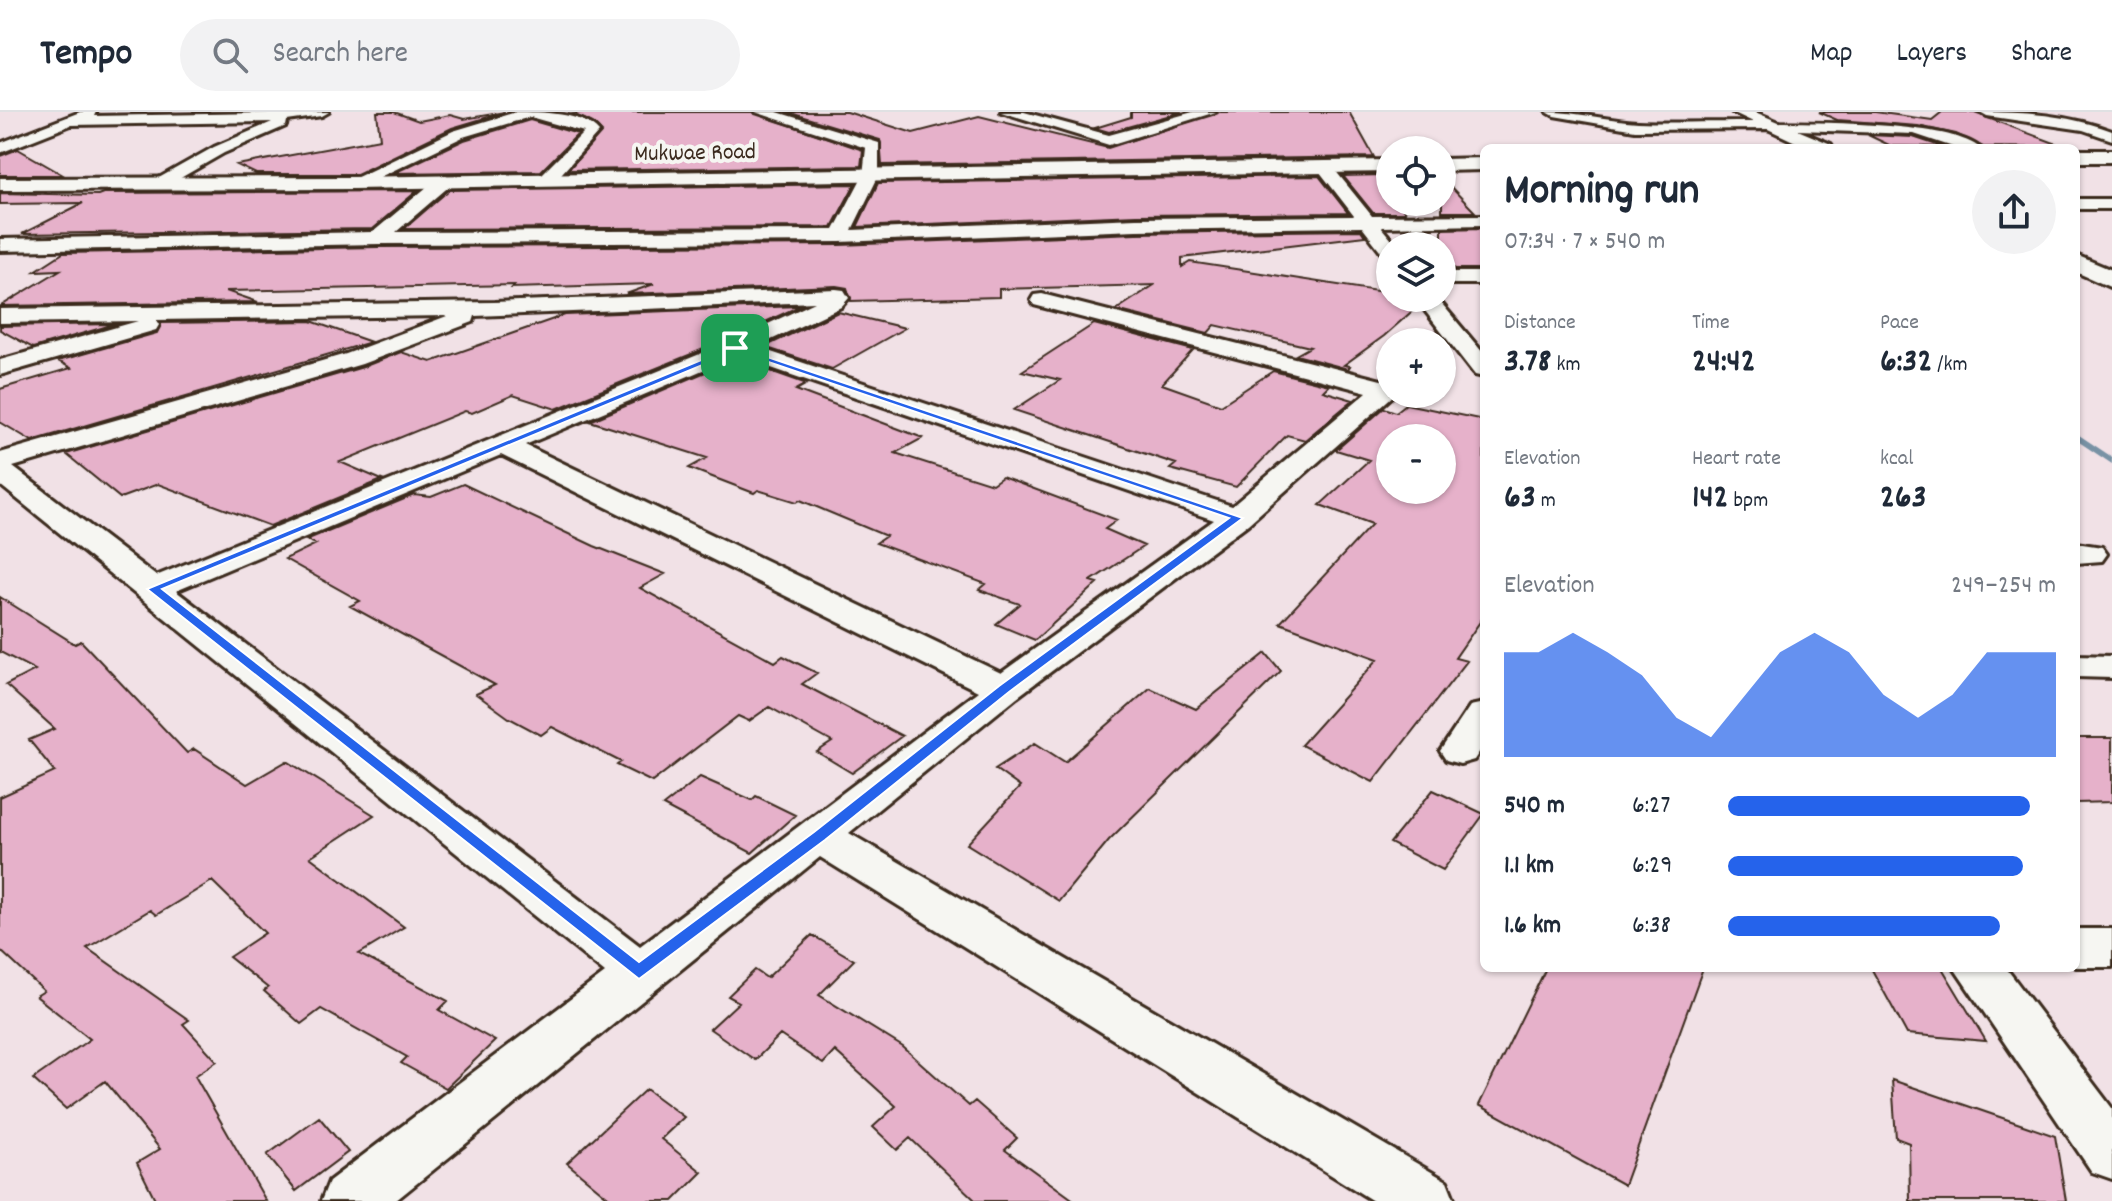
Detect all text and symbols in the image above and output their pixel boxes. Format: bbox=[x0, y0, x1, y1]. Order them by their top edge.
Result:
search box bbox=[180, 19, 740, 91]
text: Tempo bbox=[40, 28, 132, 83]
icon: search bbox=[208, 33, 252, 77]
text: Search here bbox=[272, 34, 408, 77]
text: Map bbox=[1810, 35, 1853, 75]
text: Layers bbox=[1897, 35, 1967, 75]
text: Share bbox=[2011, 35, 2072, 75]
street label: Mukwae Road bbox=[634, 136, 756, 172]
map controls bbox=[1376, 136, 1456, 504]
button: locate bbox=[1376, 136, 1456, 216]
text: Morning run bbox=[1504, 162, 1699, 225]
button: share bbox=[1972, 170, 2056, 254]
text: 07:34 · 7 × 540 m bbox=[1504, 224, 1665, 261]
button: layers bbox=[1376, 232, 1456, 312]
text: Distance bbox=[1504, 308, 1576, 339]
text: Time bbox=[1692, 308, 1730, 339]
text: Pace bbox=[1880, 308, 1919, 339]
pin bbox=[701, 314, 769, 382]
icon: arrive bbox=[713, 326, 757, 370]
button: + bbox=[1376, 328, 1456, 408]
text: 3.78 bbox=[1504, 339, 1551, 388]
text: 24:42 bbox=[1692, 339, 1756, 388]
text: 6:32 bbox=[1880, 339, 1932, 388]
text: km bbox=[1551, 350, 1581, 381]
text: /km bbox=[1932, 350, 1968, 381]
button: − bbox=[1376, 424, 1456, 504]
text: Elevation bbox=[1504, 444, 1581, 475]
text: Heart rate bbox=[1692, 444, 1781, 475]
text: kcal bbox=[1880, 444, 1913, 475]
text: 63 bbox=[1504, 475, 1536, 524]
text: 142 bbox=[1692, 475, 1728, 524]
text: 263 bbox=[1880, 475, 1927, 524]
text: m bbox=[1536, 486, 1556, 517]
text: bpm bbox=[1728, 486, 1768, 517]
text: Elevation bbox=[1504, 568, 1594, 605]
text: 249–254 m bbox=[1951, 568, 2056, 605]
text: 540 m bbox=[1504, 788, 1565, 825]
text: 6:27 bbox=[1632, 788, 1670, 825]
text: 1.1 km bbox=[1504, 848, 1554, 885]
text: 6:29 bbox=[1632, 848, 1672, 885]
text: 1.6 km bbox=[1504, 908, 1561, 945]
text: 6:38 bbox=[1632, 908, 1671, 945]

